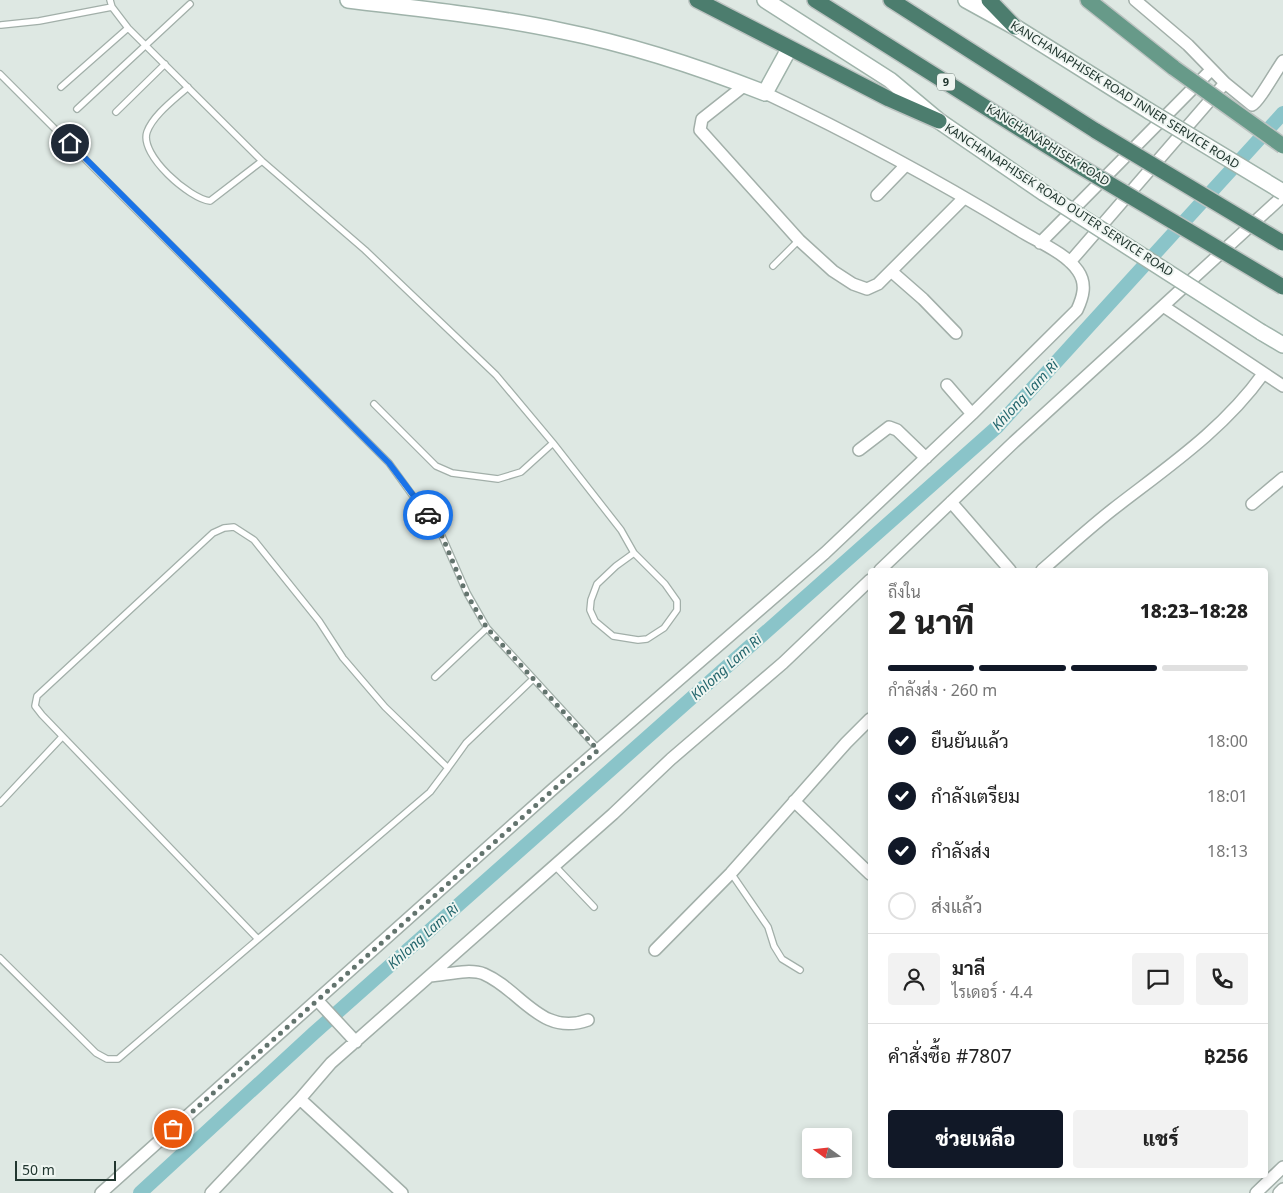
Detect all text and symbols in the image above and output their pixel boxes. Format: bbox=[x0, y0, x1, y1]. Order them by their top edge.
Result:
street label: KANCHANAPHISEK ROAD INNER SERVICE ROAD bbox=[1008, 18, 1242, 172]
road number: 9 bbox=[937, 74, 955, 90]
street label: KANCHANAPHISEK ROAD bbox=[984, 101, 1112, 189]
street label: KANCHANAPHISEK ROAD OUTER SERVICE ROAD bbox=[942, 119, 1177, 280]
pin bbox=[49, 122, 91, 164]
icon: home bbox=[56, 129, 84, 157]
water label: Khlong Lam Ri bbox=[987, 355, 1062, 434]
courier bbox=[403, 490, 453, 540]
icon: car bbox=[414, 501, 442, 529]
text: ถึงใน bbox=[888, 581, 921, 603]
text: 18:23–18:28 bbox=[1140, 598, 1248, 624]
text: 2 นาที bbox=[888, 600, 974, 643]
water label: Khlong Lam Ri bbox=[686, 629, 766, 704]
text: กำลังส่ง · 260 m bbox=[888, 679, 997, 701]
icon: check bbox=[888, 727, 916, 755]
text: ยืนยันแล้ว bbox=[931, 728, 1009, 754]
text: 18:00 bbox=[1207, 730, 1248, 752]
icon: check bbox=[888, 782, 916, 810]
text: กำลังเตรียม bbox=[931, 783, 1020, 809]
text: 18:01 bbox=[1207, 785, 1248, 807]
icon: check bbox=[888, 837, 916, 865]
text: กำลังส่ง bbox=[931, 838, 990, 864]
text: 18:13 bbox=[1207, 840, 1248, 862]
text: ส่งแล้ว bbox=[931, 893, 982, 919]
water label: Khlong Lam Ri bbox=[383, 898, 463, 973]
button: person bbox=[888, 953, 940, 1005]
button: chat bbox=[1132, 953, 1184, 1005]
button: phone bbox=[1196, 953, 1248, 1005]
text: มาลี bbox=[952, 955, 985, 981]
text: ไรเดอร์ · 4.4 bbox=[952, 981, 1033, 1003]
text: คำสั่งซื้อ #7807 bbox=[888, 1043, 1012, 1069]
text: ฿256 bbox=[1204, 1043, 1248, 1069]
pin bbox=[152, 1108, 194, 1150]
button: ช่วยเหลือ bbox=[888, 1110, 1063, 1168]
button: แชร์ bbox=[1073, 1110, 1248, 1168]
icon: bag bbox=[159, 1115, 187, 1143]
north arrow bbox=[802, 1128, 852, 1178]
map controls bbox=[802, 1128, 852, 1178]
scale bar bbox=[15, 1158, 116, 1181]
text: 50 m bbox=[22, 1160, 55, 1179]

